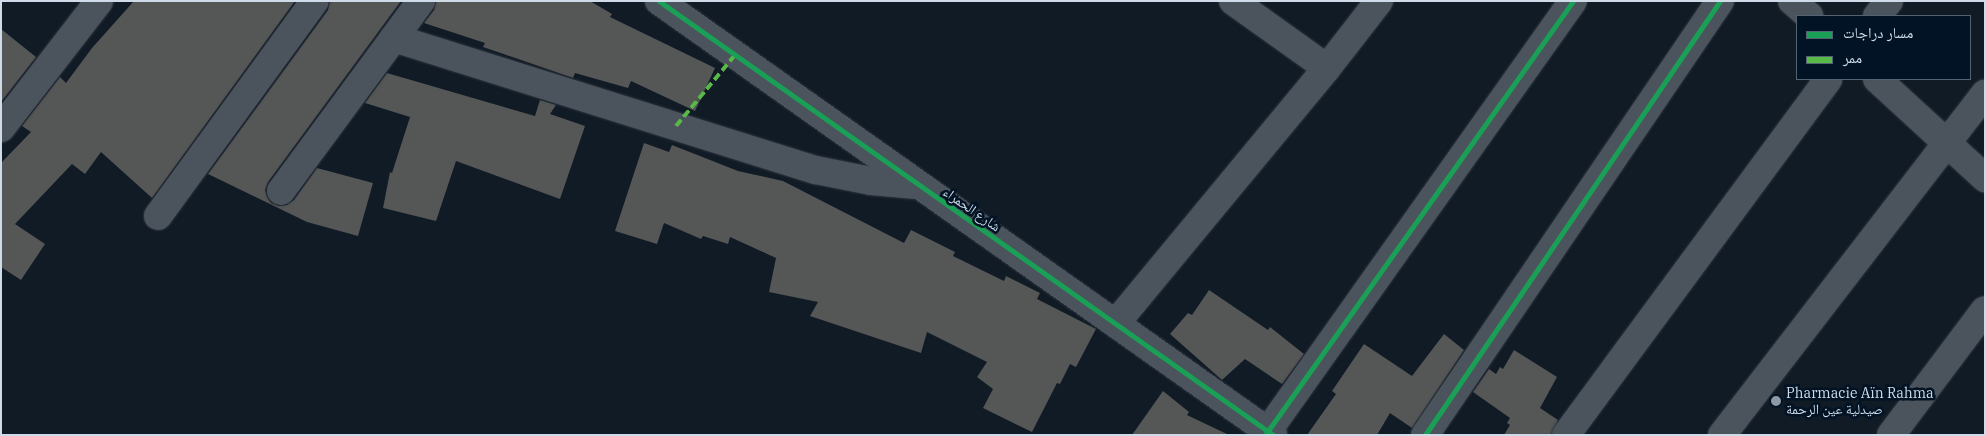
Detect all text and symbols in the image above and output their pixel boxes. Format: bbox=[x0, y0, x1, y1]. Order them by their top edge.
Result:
legend bbox=[1796, 15, 1971, 80]
text: مسار دراجات bbox=[1843, 23, 1913, 42]
text: ممر bbox=[1843, 48, 1862, 67]
street label: شارع الحمراء bbox=[940, 183, 1004, 235]
place label: Pharmacie Aïn Rahma صيدلية عين الرحمة bbox=[1786, 385, 1934, 418]
marker: Pharmacie Aïn Rahma صيدلية عين الرحمة bbox=[1770, 395, 1782, 407]

